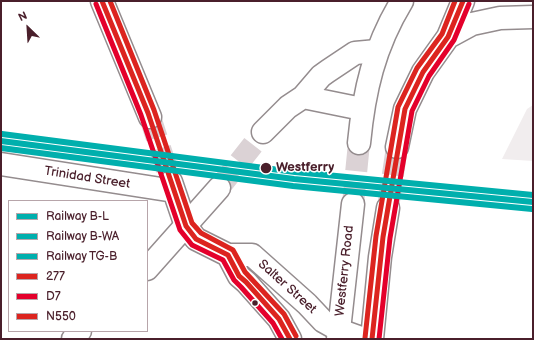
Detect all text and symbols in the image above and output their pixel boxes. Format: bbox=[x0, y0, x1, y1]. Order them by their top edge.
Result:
north arrow bbox=[8, 8, 48, 48]
text: N bbox=[16, 9, 29, 24]
place label: Westferry bbox=[276, 160, 334, 176]
marker: Westferry bbox=[259, 161, 273, 175]
street label: Trinidad Street bbox=[43, 164, 131, 192]
legend bbox=[8, 200, 148, 332]
text: Railway B-L bbox=[46, 209, 109, 224]
street label: Westferry Road bbox=[332, 225, 358, 317]
text: Railway B-WA bbox=[46, 229, 119, 244]
text: Railway TG-B bbox=[46, 249, 117, 264]
street label: Salter Street bbox=[255, 257, 319, 317]
text: 277 bbox=[46, 269, 65, 284]
text: D7 bbox=[46, 289, 61, 304]
unlabelled marker bbox=[250, 298, 260, 308]
text: N550 bbox=[46, 309, 76, 324]

